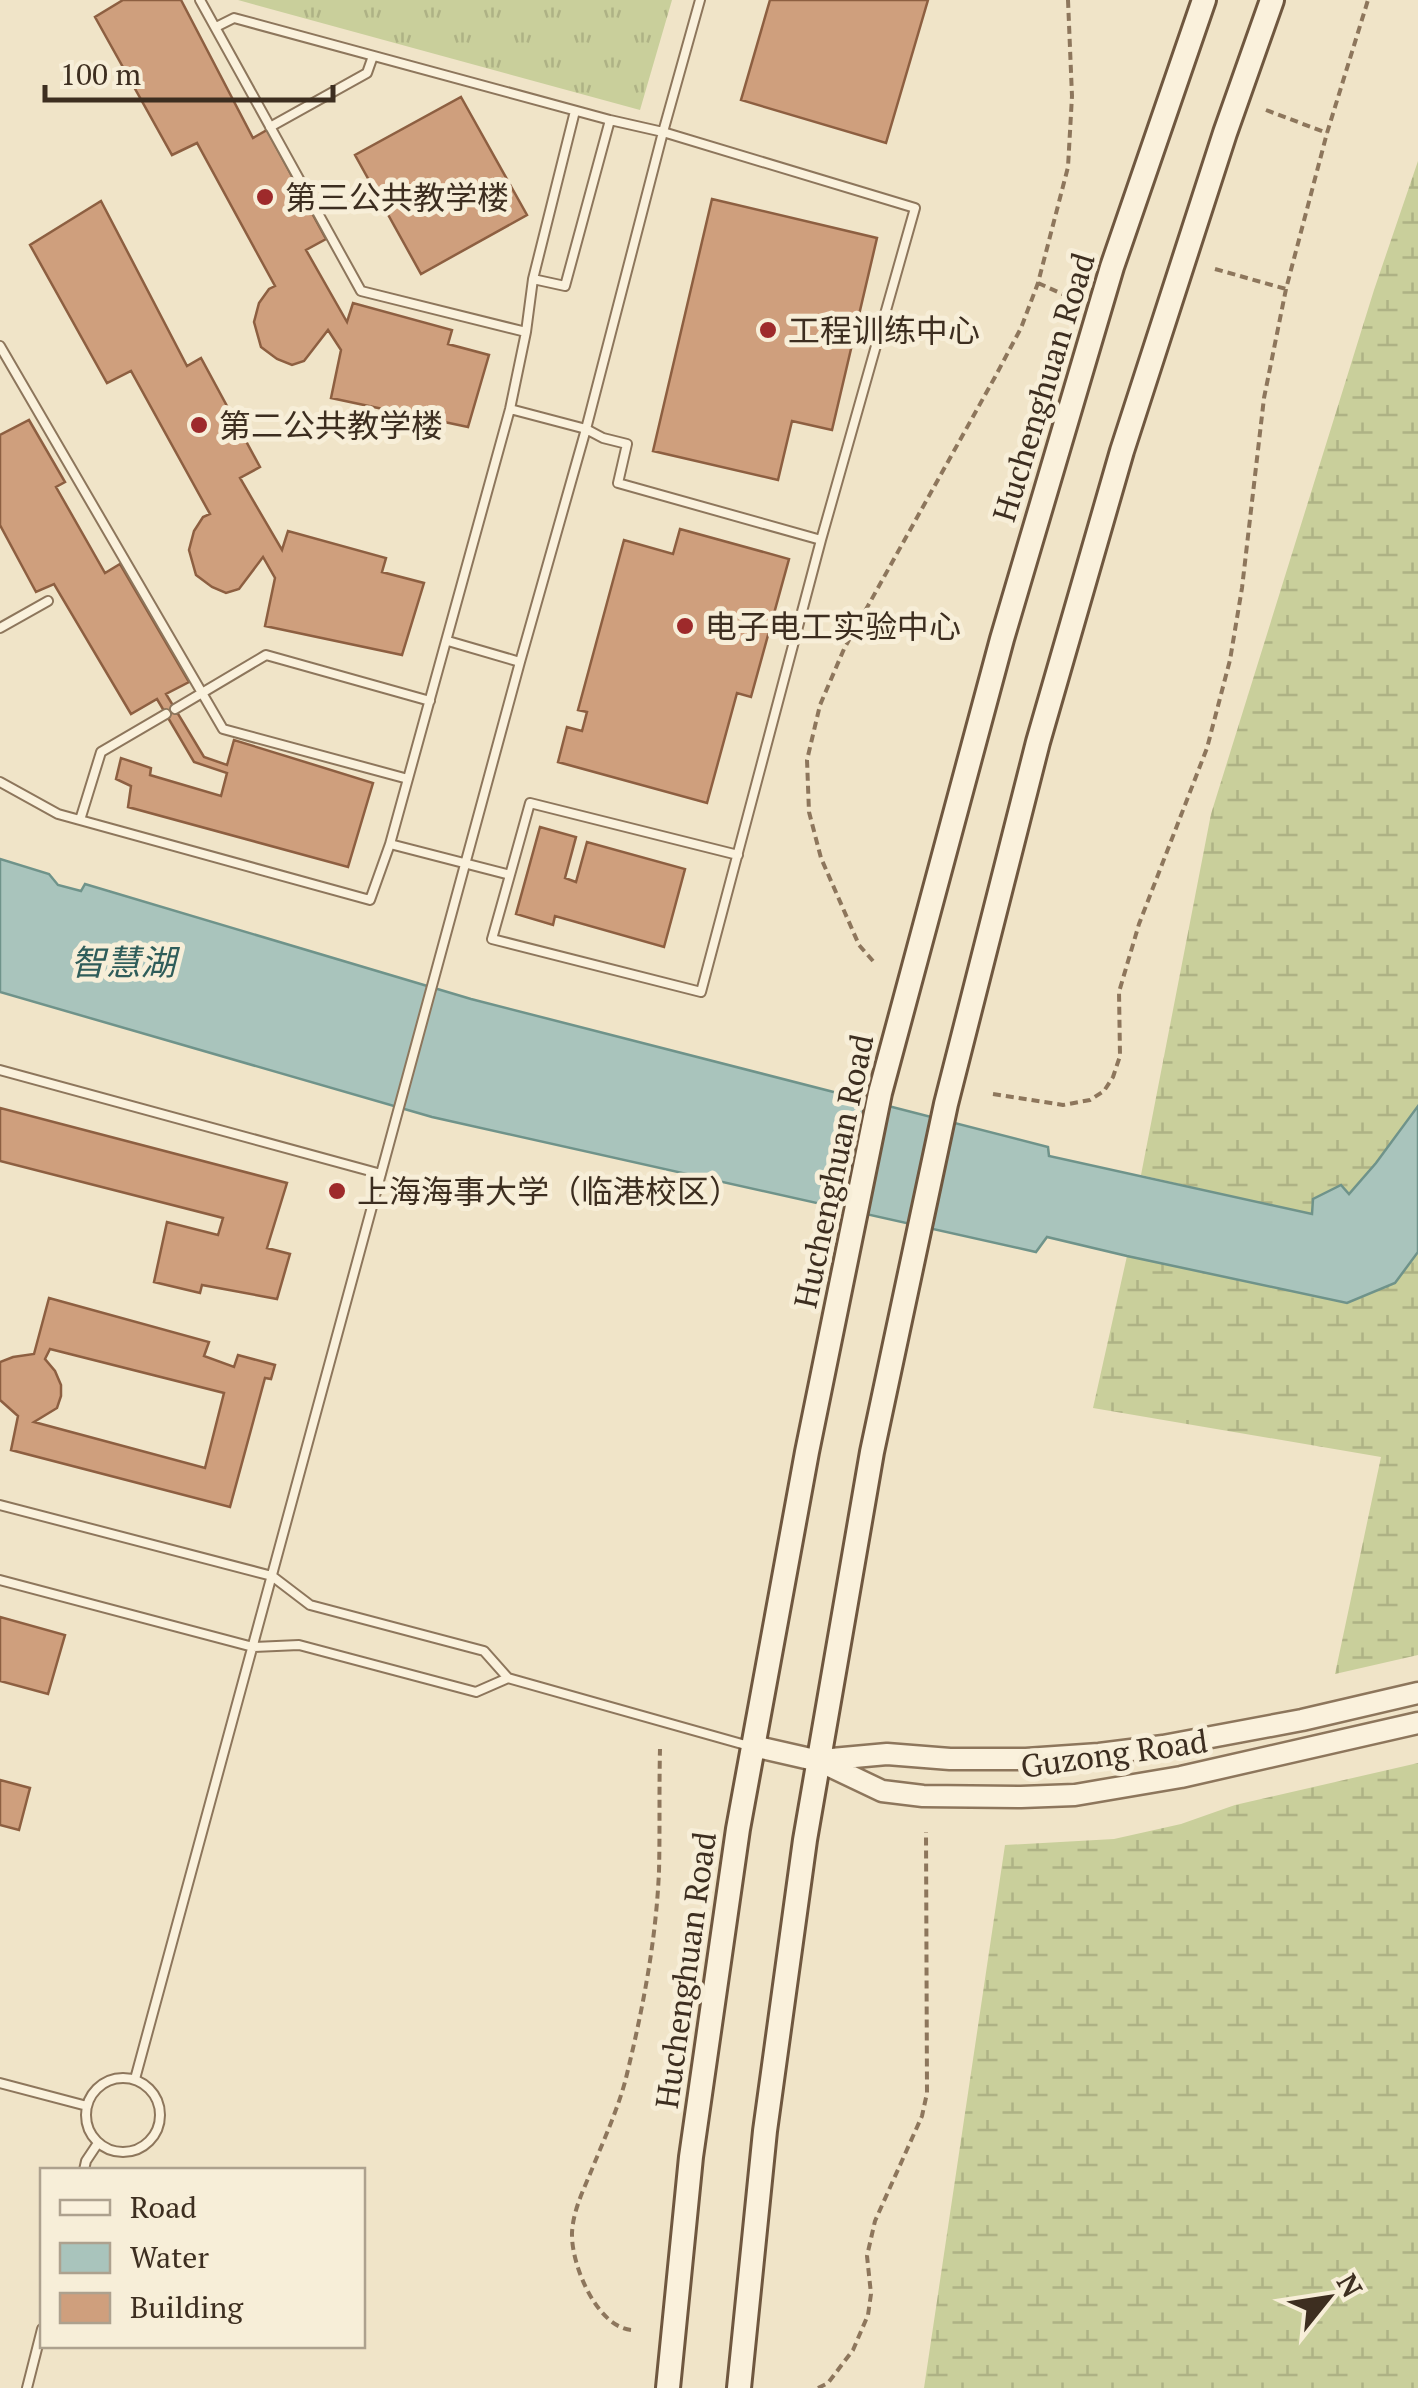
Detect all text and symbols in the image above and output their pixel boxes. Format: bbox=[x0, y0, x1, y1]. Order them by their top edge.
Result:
scale bar bbox=[45, 40, 332, 102]
text: 100 m bbox=[60, 54, 141, 94]
place label: 第三公共教学楼 bbox=[285, 176, 509, 218]
marker: 第三公共教学楼 bbox=[254, 186, 276, 208]
street label: Huchenghuan Road bbox=[982, 247, 1104, 526]
place label: 工程训练中心 bbox=[788, 309, 980, 351]
marker: 工程训练中心 bbox=[757, 319, 779, 341]
place label: 第二公共教学楼 bbox=[219, 404, 443, 446]
marker: 第二公共教学楼 bbox=[188, 414, 210, 436]
place label: 电子电工实验中心 bbox=[705, 605, 961, 647]
marker: 电子电工实验中心 bbox=[674, 615, 696, 637]
water label: 智慧湖 bbox=[70, 939, 180, 985]
street label: Huchenghuan Road bbox=[783, 1030, 883, 1312]
place label: 上海海事大学（临港校区） bbox=[357, 1170, 741, 1212]
marker: 上海海事大学（临港校区） bbox=[326, 1180, 348, 1202]
street label: Guzong Road bbox=[1018, 1719, 1210, 1787]
street label: Huchenghuan Road bbox=[645, 1829, 725, 2111]
legend bbox=[40, 2168, 365, 2348]
text: Road bbox=[130, 2187, 197, 2227]
text: Water bbox=[130, 2237, 209, 2277]
north arrow bbox=[1278, 2248, 1378, 2348]
text: N bbox=[1329, 2267, 1371, 2304]
text: Building bbox=[130, 2287, 244, 2327]

